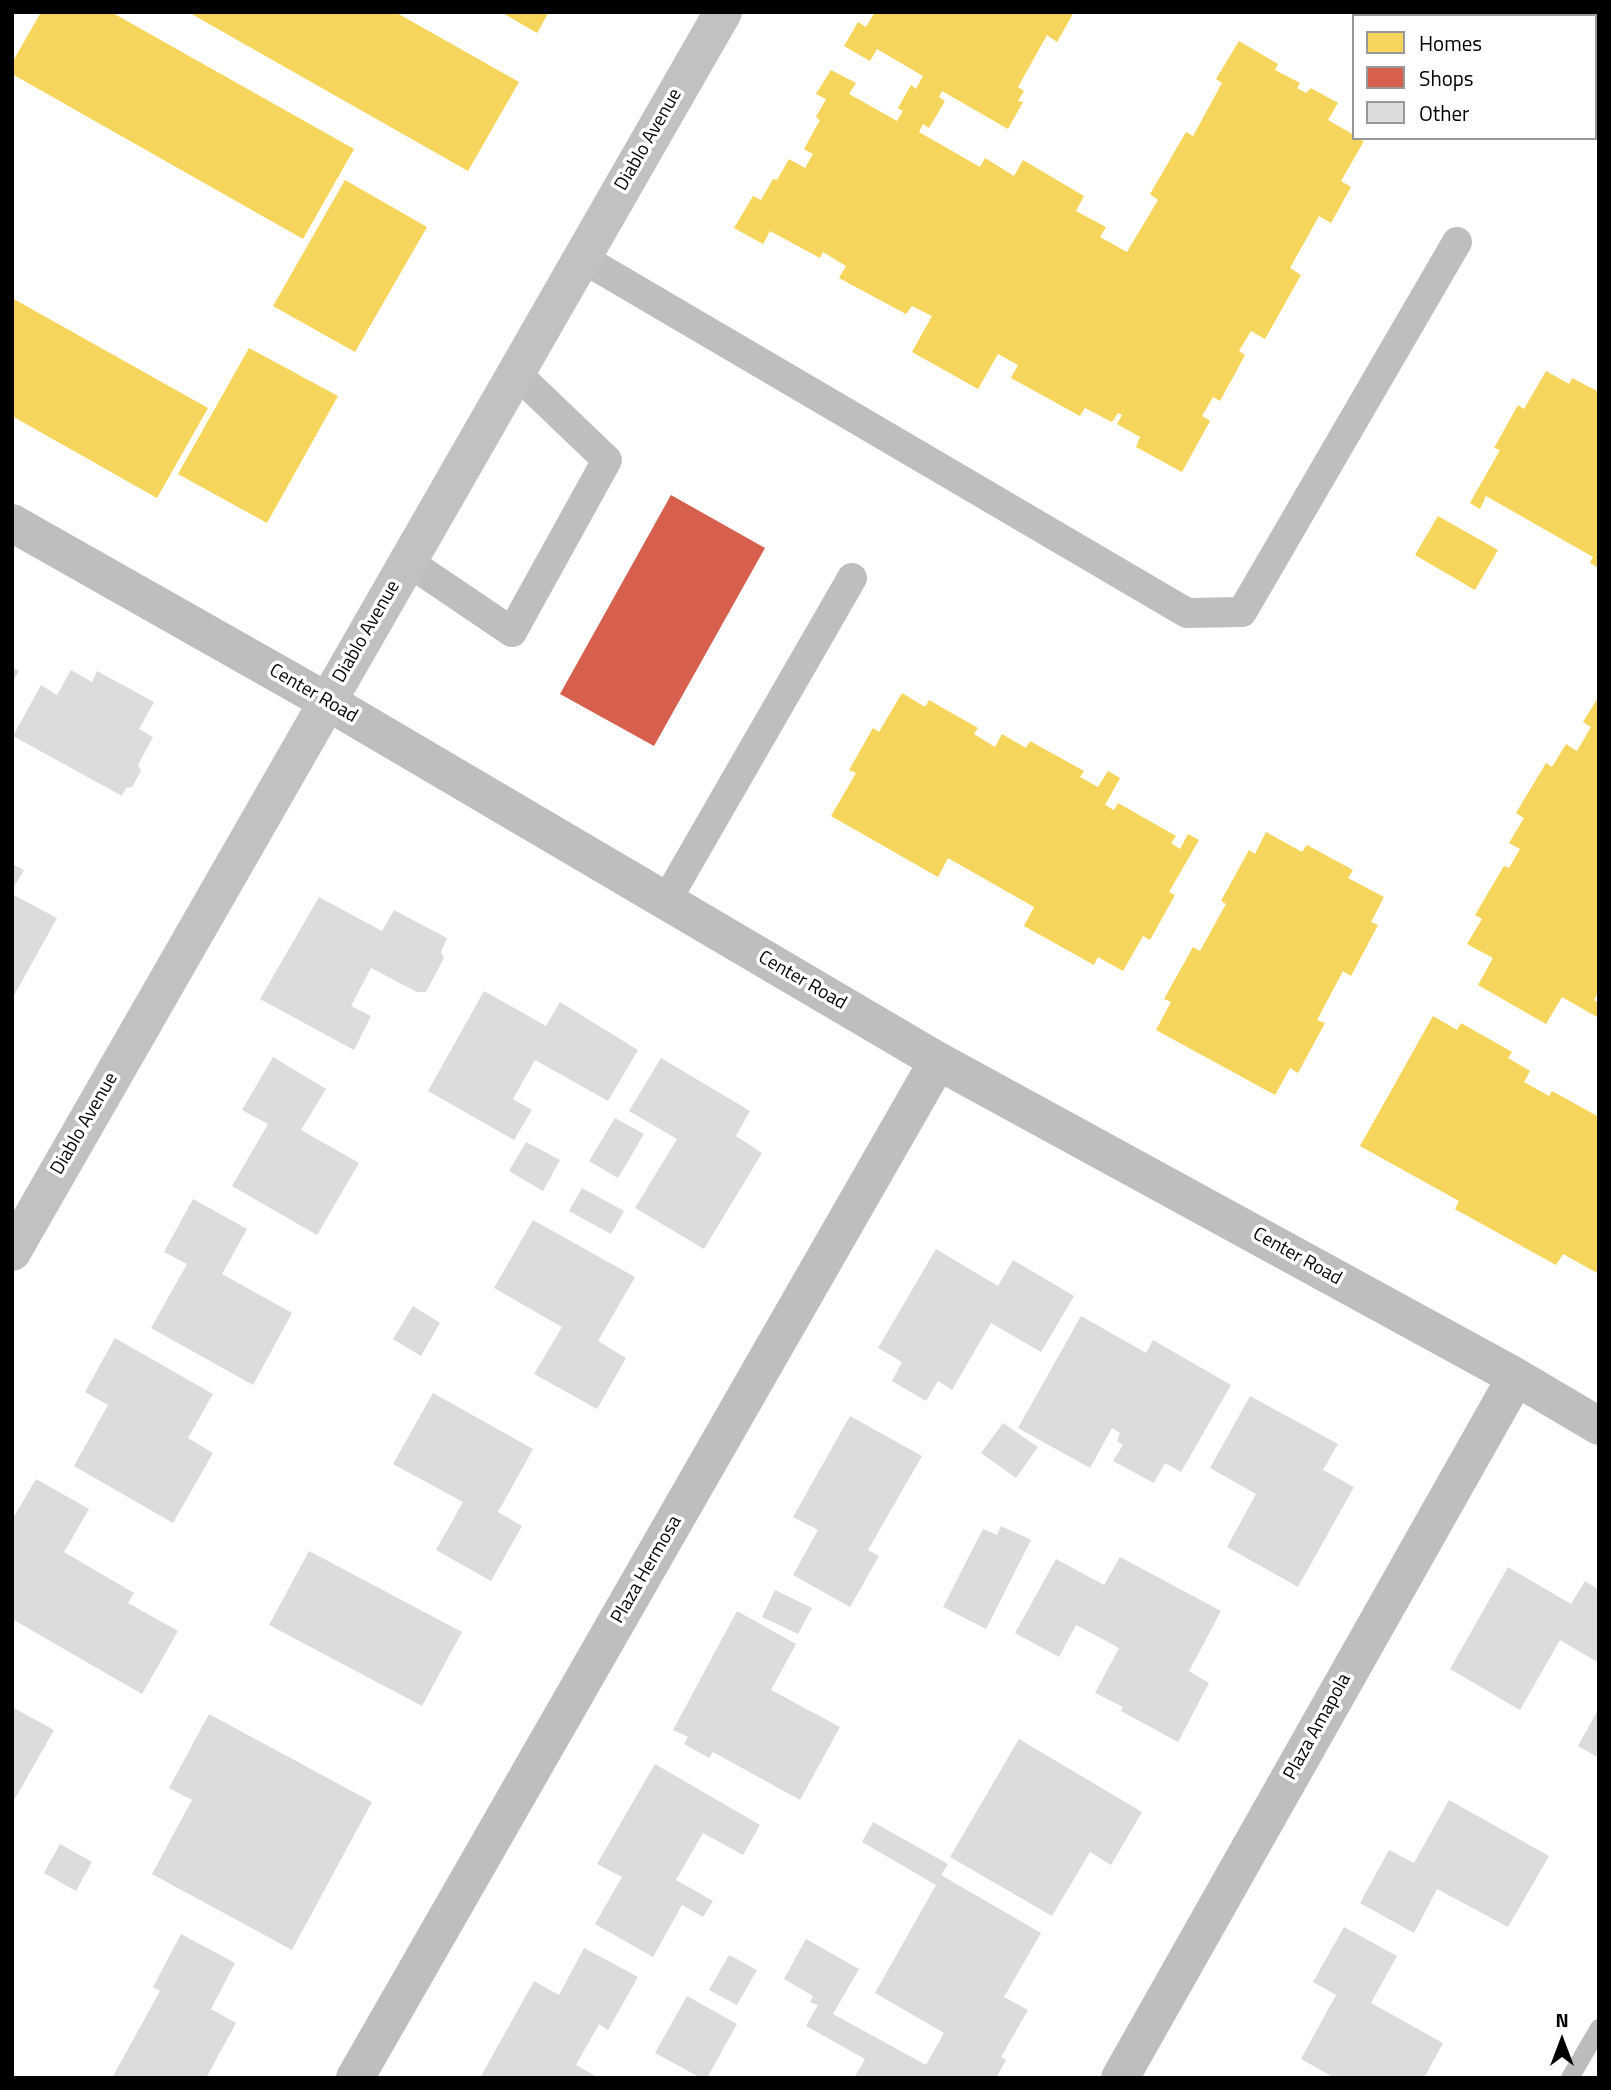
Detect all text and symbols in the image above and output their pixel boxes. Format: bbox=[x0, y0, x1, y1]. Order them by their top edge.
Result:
legend bbox=[1352, 14, 1597, 140]
text: Homes bbox=[1419, 27, 1482, 59]
text: Shops bbox=[1419, 62, 1474, 94]
street label: Diablo Avenue bbox=[611, 85, 687, 195]
text: Other bbox=[1419, 97, 1469, 129]
street label: Diablo Avenue bbox=[329, 577, 405, 687]
street label: Center Road bbox=[265, 660, 361, 728]
street label: Center Road bbox=[754, 947, 850, 1015]
street label: Diablo Avenue bbox=[47, 1069, 123, 1179]
street label: Center Road bbox=[1249, 1223, 1345, 1291]
street label: Plaza Hermosa bbox=[607, 1512, 687, 1628]
street label: Plaza Amapola bbox=[1279, 1670, 1357, 1784]
text: N bbox=[1555, 2005, 1569, 2034]
north arrow bbox=[1527, 2006, 1597, 2076]

